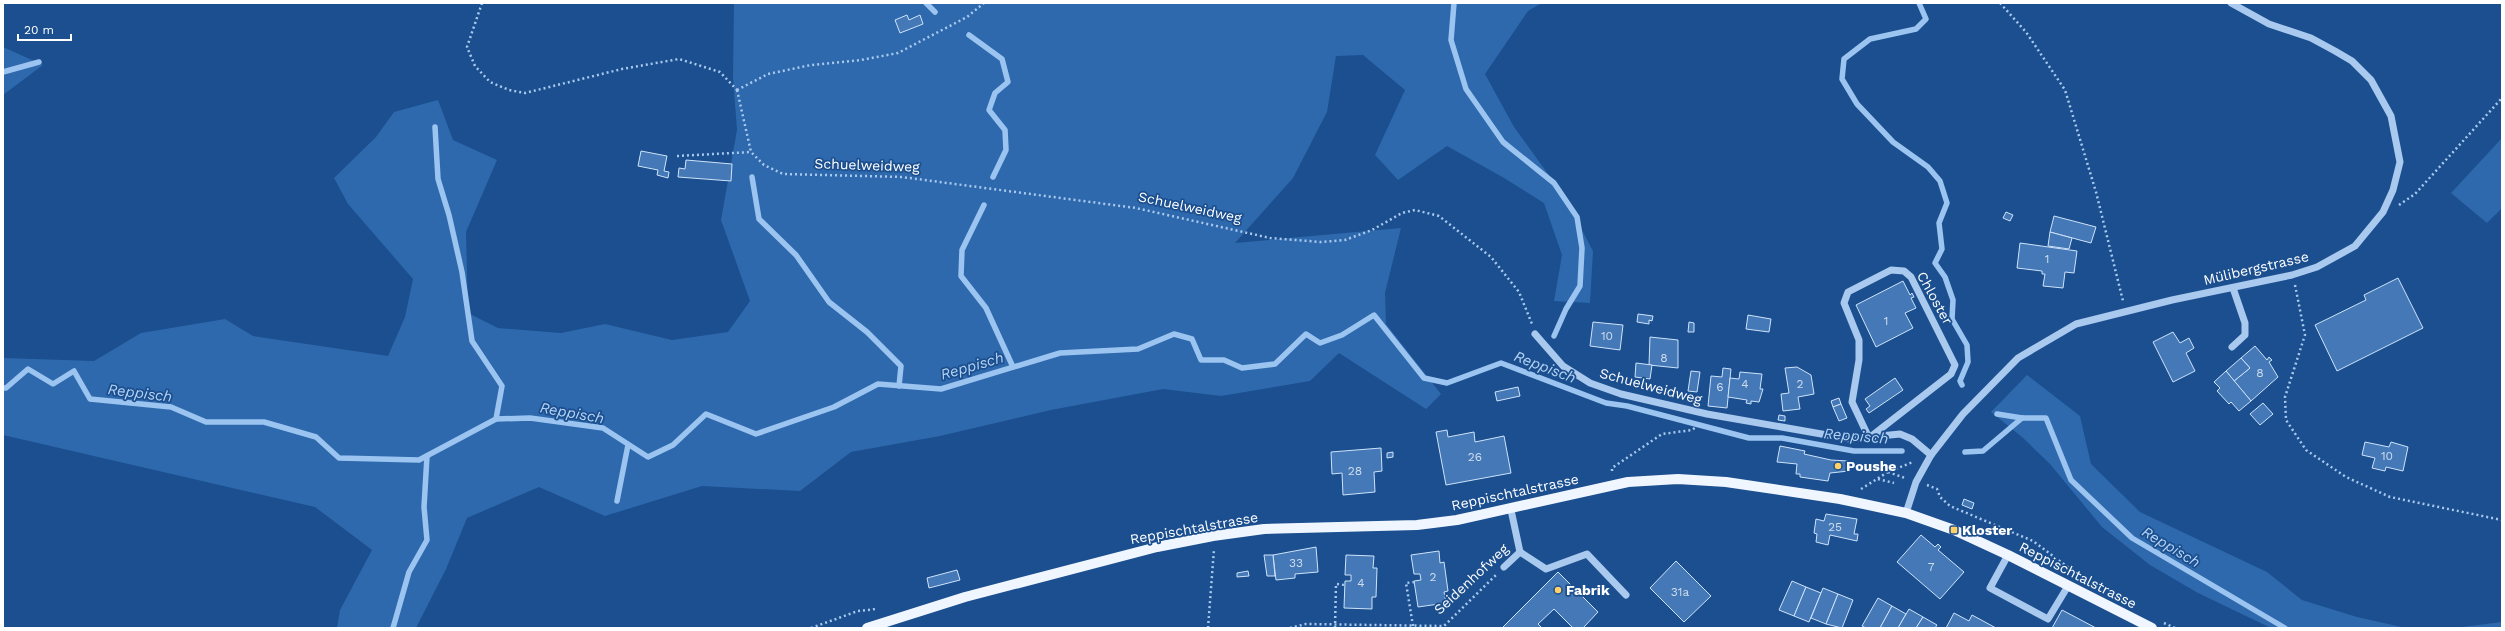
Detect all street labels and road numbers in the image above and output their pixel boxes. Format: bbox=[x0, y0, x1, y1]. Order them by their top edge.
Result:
street label: Schuelweidweg bbox=[814, 155, 920, 175]
street label: Schuelweidweg bbox=[1137, 188, 1244, 226]
street label: Mülibergstrasse bbox=[2202, 248, 2310, 288]
street label: Chloster bbox=[1914, 269, 1956, 327]
street label: Schuelweidweg bbox=[1598, 365, 1704, 407]
street label: Reppischtalstrasse bbox=[1450, 471, 1580, 513]
street label: Reppischtalstrasse bbox=[1129, 509, 1259, 547]
street label: Reppischtalstrasse bbox=[2017, 538, 2139, 612]
street label: Seidenhofweg bbox=[1431, 540, 1512, 618]

